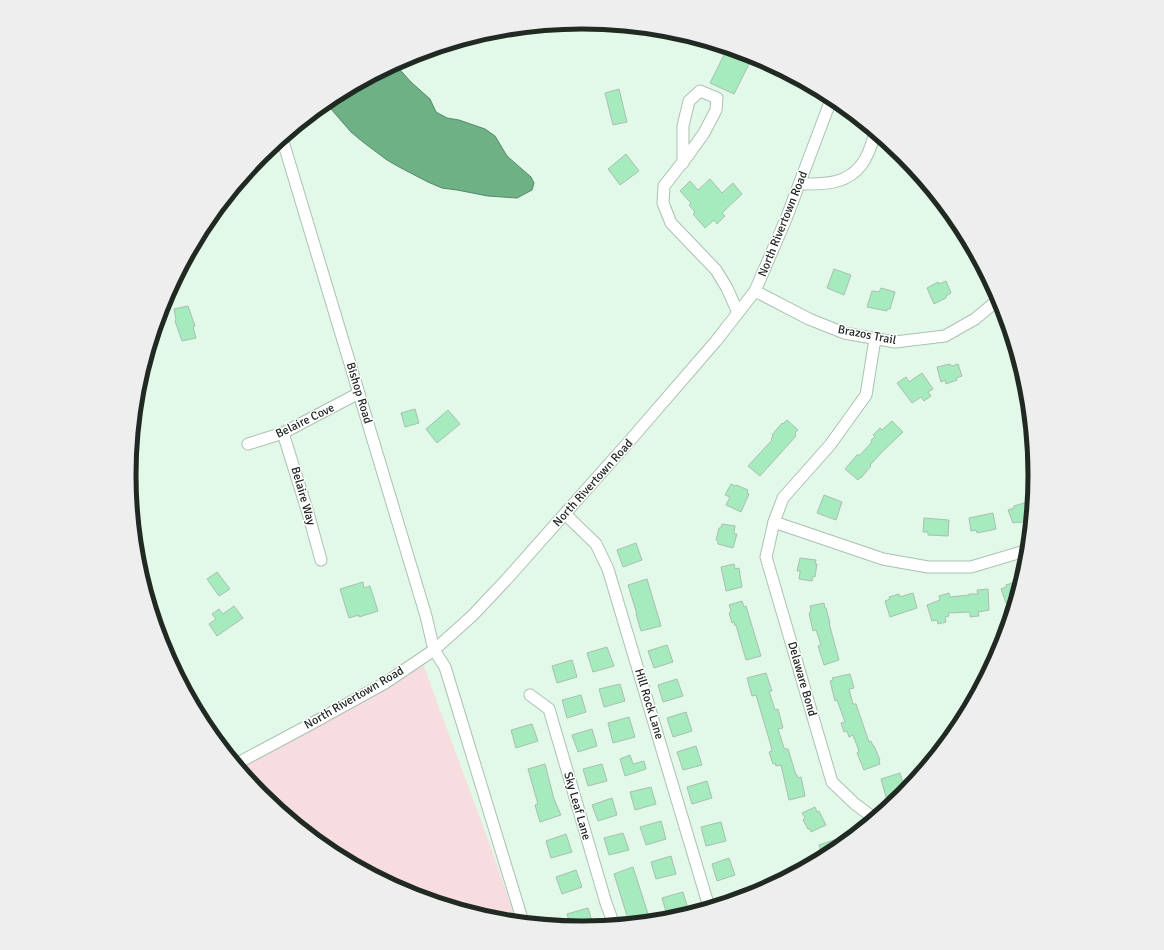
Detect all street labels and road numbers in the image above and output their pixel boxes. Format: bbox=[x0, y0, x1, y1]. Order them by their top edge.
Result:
street label: North Rivertown Road bbox=[755, 169, 811, 279]
street label: Brazos Trail bbox=[836, 322, 898, 348]
street label: Bishop Road bbox=[343, 361, 375, 425]
street label: Belaire Cove bbox=[273, 400, 337, 442]
street label: North Rivertown Road bbox=[550, 436, 636, 530]
street label: Belaire Way bbox=[287, 465, 319, 527]
street label: Delaware Bond bbox=[784, 640, 820, 718]
street label: North Rivertown Road bbox=[302, 663, 406, 733]
street label: Hill Rock Lane bbox=[631, 667, 667, 741]
street label: Sky Leaf Lane bbox=[560, 770, 594, 842]

